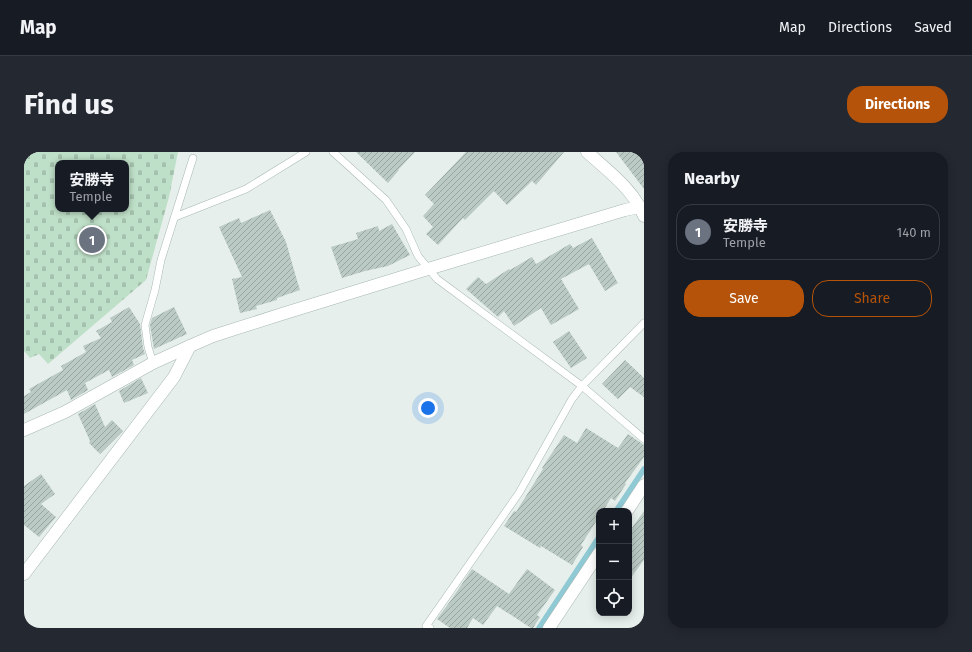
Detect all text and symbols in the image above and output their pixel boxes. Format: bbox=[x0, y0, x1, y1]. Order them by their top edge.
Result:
text: Map bbox=[20, 16, 57, 39]
text: Map bbox=[779, 19, 806, 36]
text: Directions bbox=[828, 19, 892, 36]
text: Saved bbox=[914, 19, 952, 36]
button: Directions bbox=[847, 86, 948, 123]
text: Find us bbox=[24, 88, 114, 121]
popup bbox=[55, 160, 129, 212]
text: Nearby bbox=[684, 168, 739, 189]
text: 安勝寺 bbox=[69, 171, 115, 189]
text: Temple bbox=[69, 189, 112, 204]
text: 安勝寺 bbox=[723, 217, 768, 235]
pin: 1 bbox=[79, 225, 105, 255]
text: 1 bbox=[695, 225, 701, 240]
text: 140 m bbox=[897, 225, 931, 240]
text: Temple bbox=[723, 235, 766, 250]
button: Save bbox=[684, 280, 804, 317]
button: Share bbox=[812, 280, 932, 317]
your location bbox=[418, 398, 438, 418]
map controls bbox=[596, 508, 632, 616]
button: + bbox=[596, 508, 632, 544]
button: − bbox=[596, 544, 632, 580]
button: locate bbox=[596, 580, 632, 616]

